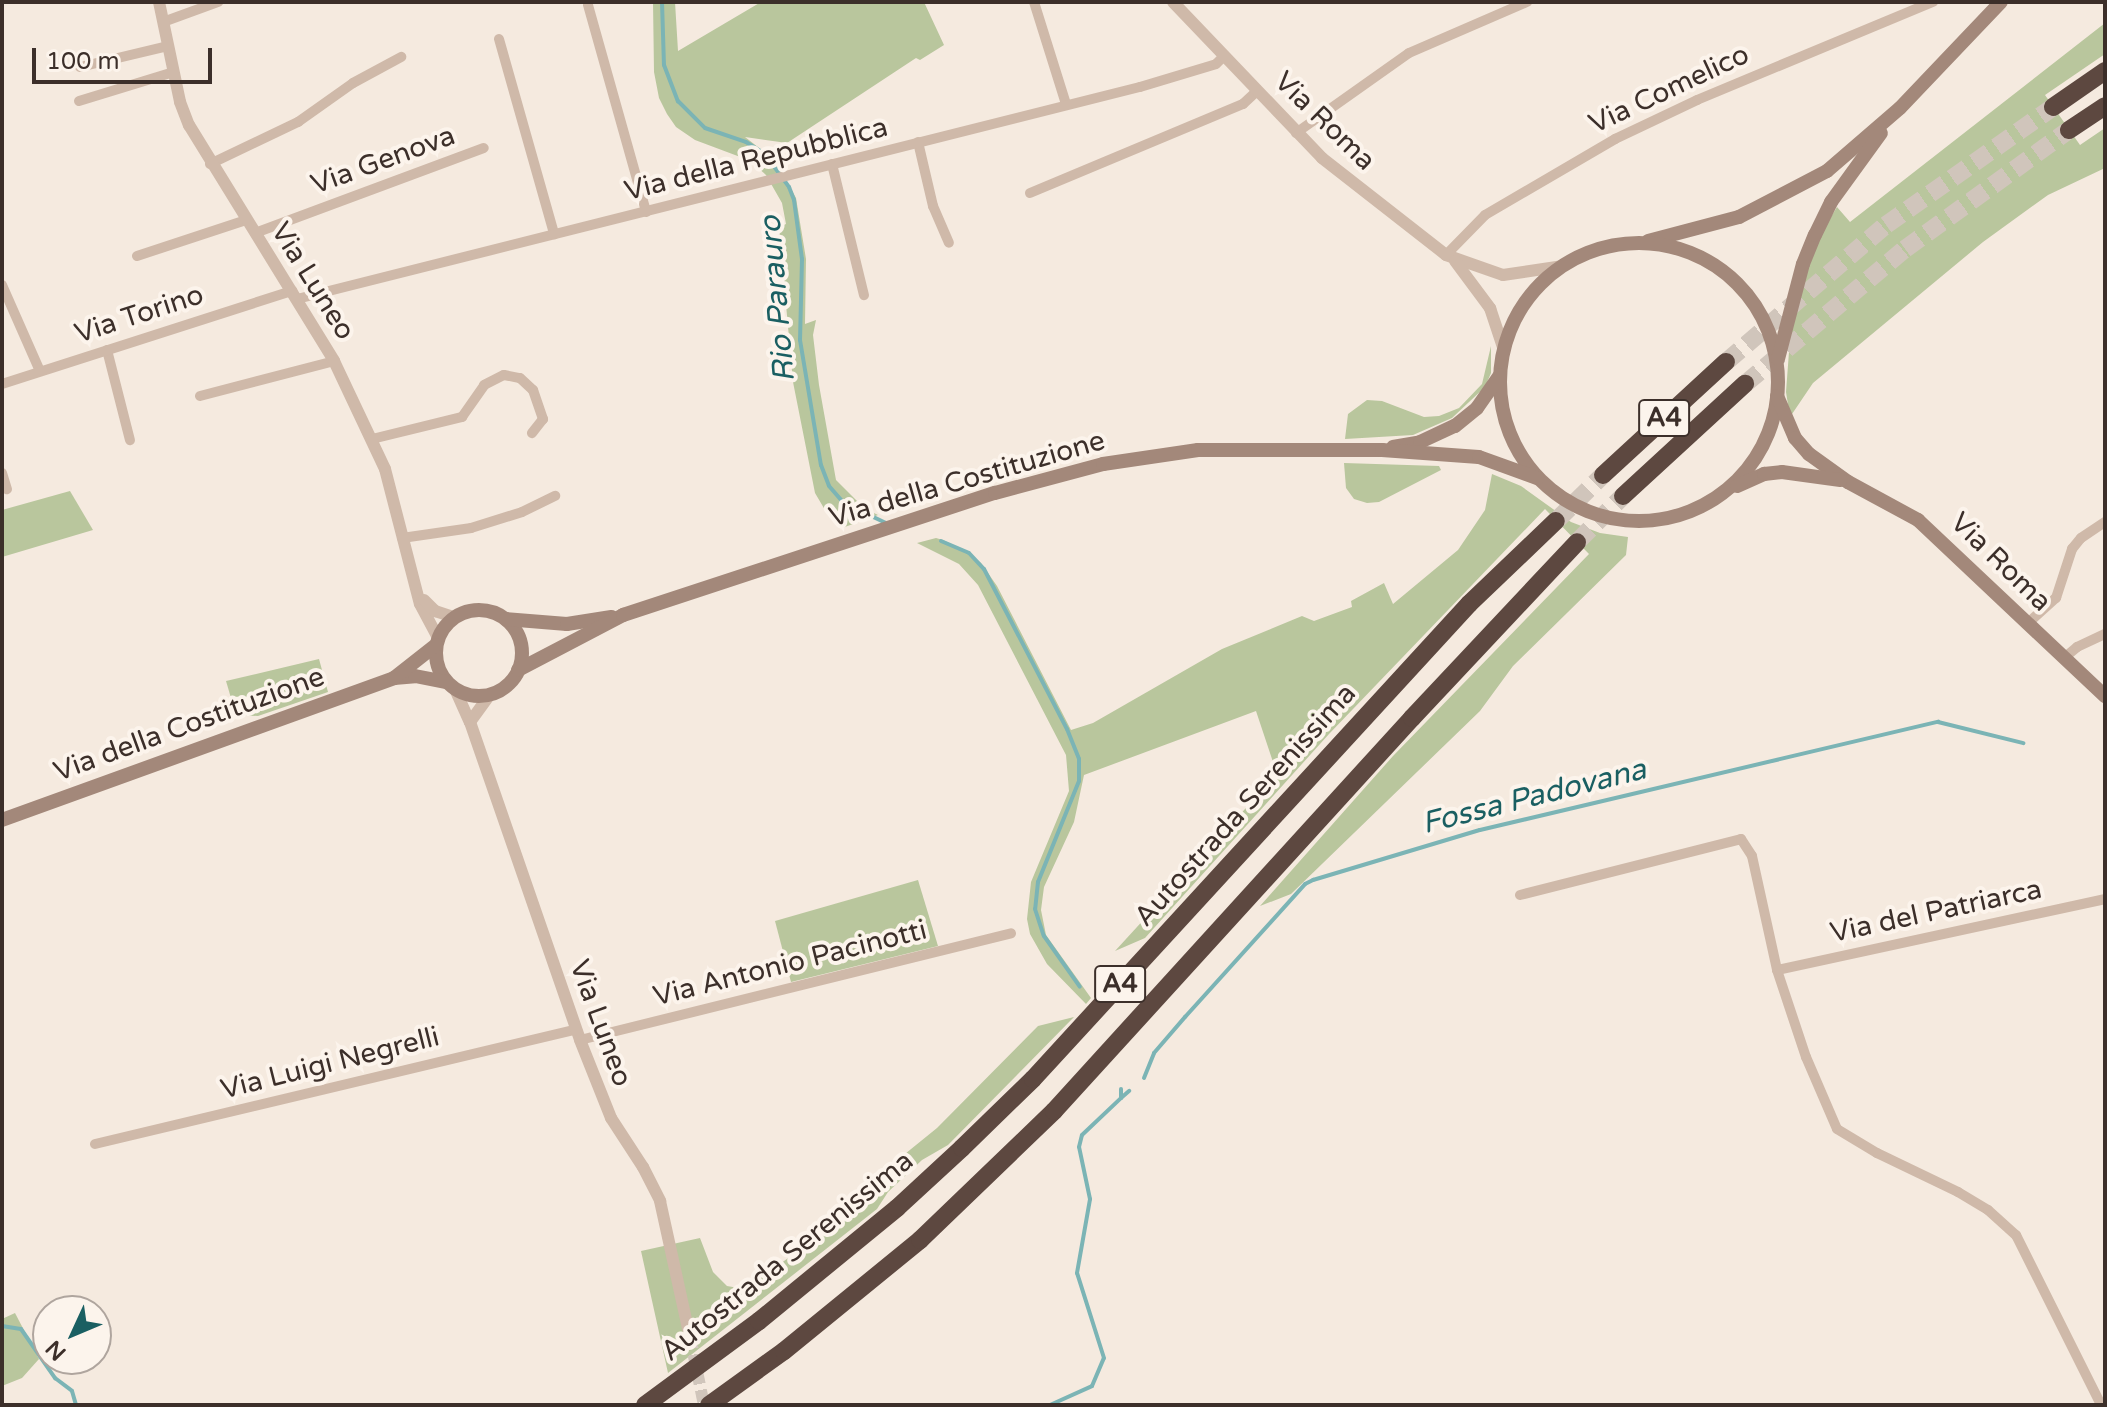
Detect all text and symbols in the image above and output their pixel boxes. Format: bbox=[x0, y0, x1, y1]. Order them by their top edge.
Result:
scale bar bbox=[36, 32, 216, 82]
street label: Via Comelico bbox=[1584, 37, 1754, 141]
text: 100 m bbox=[46, 47, 120, 76]
street label: Via Roma bbox=[1267, 65, 1383, 177]
street label: Via della Repubblica bbox=[621, 110, 891, 208]
street label: Via Genova bbox=[307, 118, 459, 202]
water label: Rio Parauro bbox=[753, 214, 803, 384]
street label: Via Luneo bbox=[264, 216, 362, 346]
street label: Via Torino bbox=[70, 277, 208, 351]
road number: A4 bbox=[1638, 396, 1690, 440]
street label: Via della Costituzione bbox=[825, 424, 1109, 534]
street label: Via Roma bbox=[1943, 506, 2059, 618]
street label: Via della Costituzione bbox=[49, 659, 329, 789]
street label: Autostrada Serenissima bbox=[1127, 677, 1363, 933]
water label: Fossa Padovana bbox=[1418, 752, 1650, 842]
street label: Via del Patriarca bbox=[1827, 872, 2045, 950]
street label: Via Antonio Pacinotti bbox=[650, 913, 930, 1013]
street label: Via Luneo bbox=[563, 955, 639, 1091]
road number: A4 bbox=[1094, 962, 1146, 1006]
street label: Via Luigi Negrelli bbox=[217, 1020, 443, 1106]
street label: Autostrada Serenissima bbox=[654, 1144, 920, 1368]
north arrow bbox=[32, 1295, 112, 1375]
text: N bbox=[41, 1335, 72, 1366]

